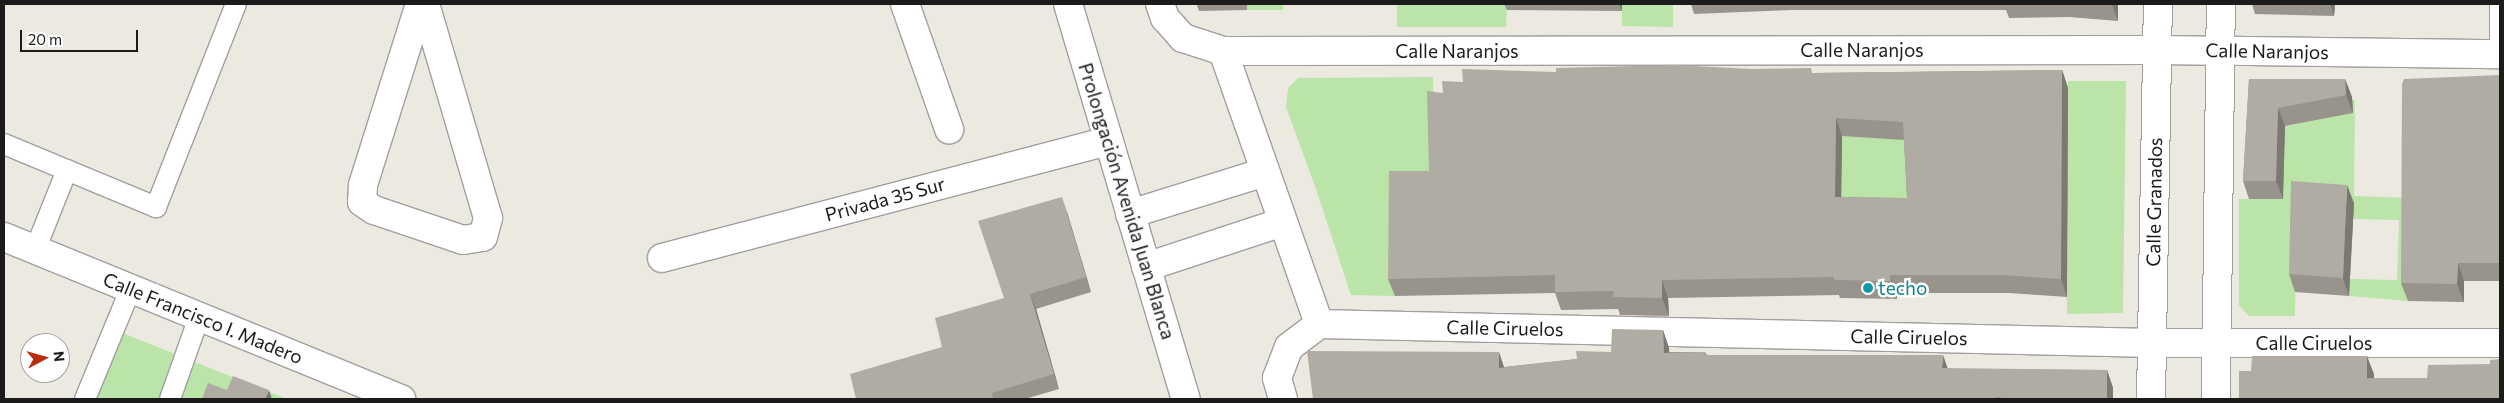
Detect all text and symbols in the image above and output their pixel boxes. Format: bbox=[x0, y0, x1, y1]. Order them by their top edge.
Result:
scale bar bbox=[22, 20, 140, 52]
text: 20 m bbox=[28, 30, 62, 48]
street label: Calle Naranjos bbox=[1800, 39, 1924, 61]
street label: Calle Naranjos bbox=[2205, 39, 2329, 63]
street label: Calle Naranjos bbox=[1395, 40, 1519, 62]
street label: Prolongación Avenida Juan Blanca bbox=[1074, 60, 1180, 342]
street label: Calle Granados bbox=[2141, 137, 2167, 267]
street label: Privada 35 Sur bbox=[823, 172, 947, 226]
street label: Calle Francisco I. Madero bbox=[100, 267, 306, 369]
place label: techo bbox=[1878, 277, 1927, 299]
marker: techo bbox=[1862, 282, 1874, 294]
street label: Calle Ciruelos bbox=[1446, 316, 1564, 340]
street label: Calle Ciruelos bbox=[1850, 325, 1968, 349]
street label: Calle Ciruelos bbox=[2255, 332, 2373, 354]
north arrow bbox=[20, 333, 70, 383]
text: N bbox=[50, 350, 68, 363]

